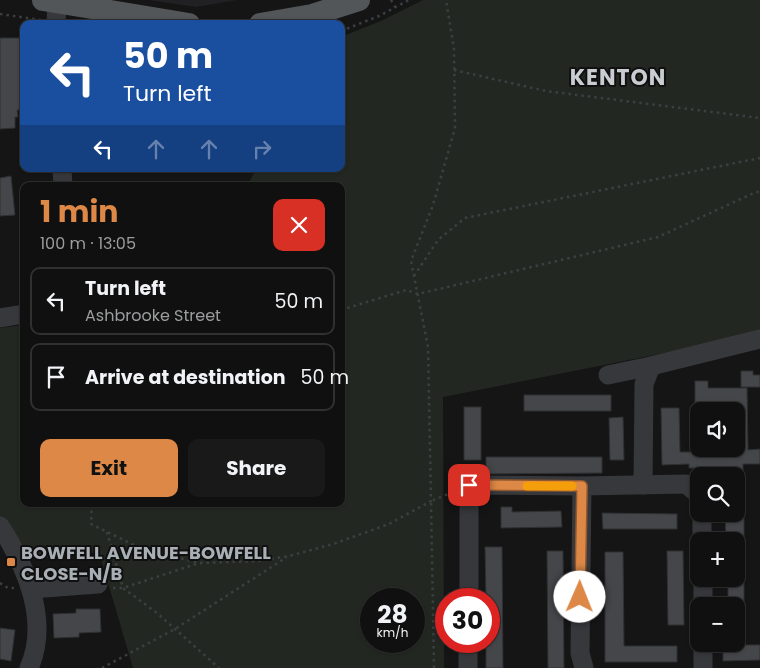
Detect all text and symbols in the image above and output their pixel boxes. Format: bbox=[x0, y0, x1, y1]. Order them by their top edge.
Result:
text: 50 m bbox=[123, 31, 213, 80]
icon: left bbox=[40, 40, 105, 105]
district label: KENTON bbox=[570, 62, 666, 93]
text: Turn left bbox=[123, 78, 211, 109]
icon: left bbox=[89, 135, 117, 163]
icon: ahead bbox=[142, 135, 170, 163]
icon: ahead bbox=[195, 135, 223, 163]
icon: right bbox=[248, 135, 276, 163]
text: 1 min bbox=[40, 190, 118, 233]
button: close bbox=[273, 199, 325, 251]
text: 100 m · 13:05 bbox=[40, 232, 136, 255]
text: Turn left bbox=[85, 275, 166, 302]
icon: left bbox=[42, 287, 70, 315]
text: 50 m bbox=[274, 288, 323, 315]
text: Ashbrooke Street bbox=[85, 304, 221, 327]
icon: arrive bbox=[42, 363, 70, 391]
text: Arrive at destination bbox=[85, 364, 286, 391]
text: 50 m bbox=[301, 364, 349, 391]
map controls bbox=[690, 402, 745, 652]
button: sound bbox=[690, 402, 745, 457]
button: Exit bbox=[40, 439, 178, 497]
button: Share bbox=[188, 439, 325, 497]
pin bbox=[448, 464, 490, 506]
button: search bbox=[690, 467, 745, 522]
icon: arrive bbox=[455, 471, 483, 499]
button: + bbox=[690, 532, 745, 587]
place label: BOWFELL AVENUE-BOWFELL CLOSE-N/B bbox=[21, 540, 271, 586]
marker: BOWFELL AVENUE-BOWFELL CLOSE-N/B bbox=[5, 556, 17, 568]
position arrow bbox=[553, 570, 605, 622]
speed limit sign: 30 bbox=[435, 588, 500, 653]
text: 28 bbox=[377, 597, 408, 632]
button: − bbox=[690, 597, 745, 652]
text: km/h bbox=[377, 624, 408, 641]

